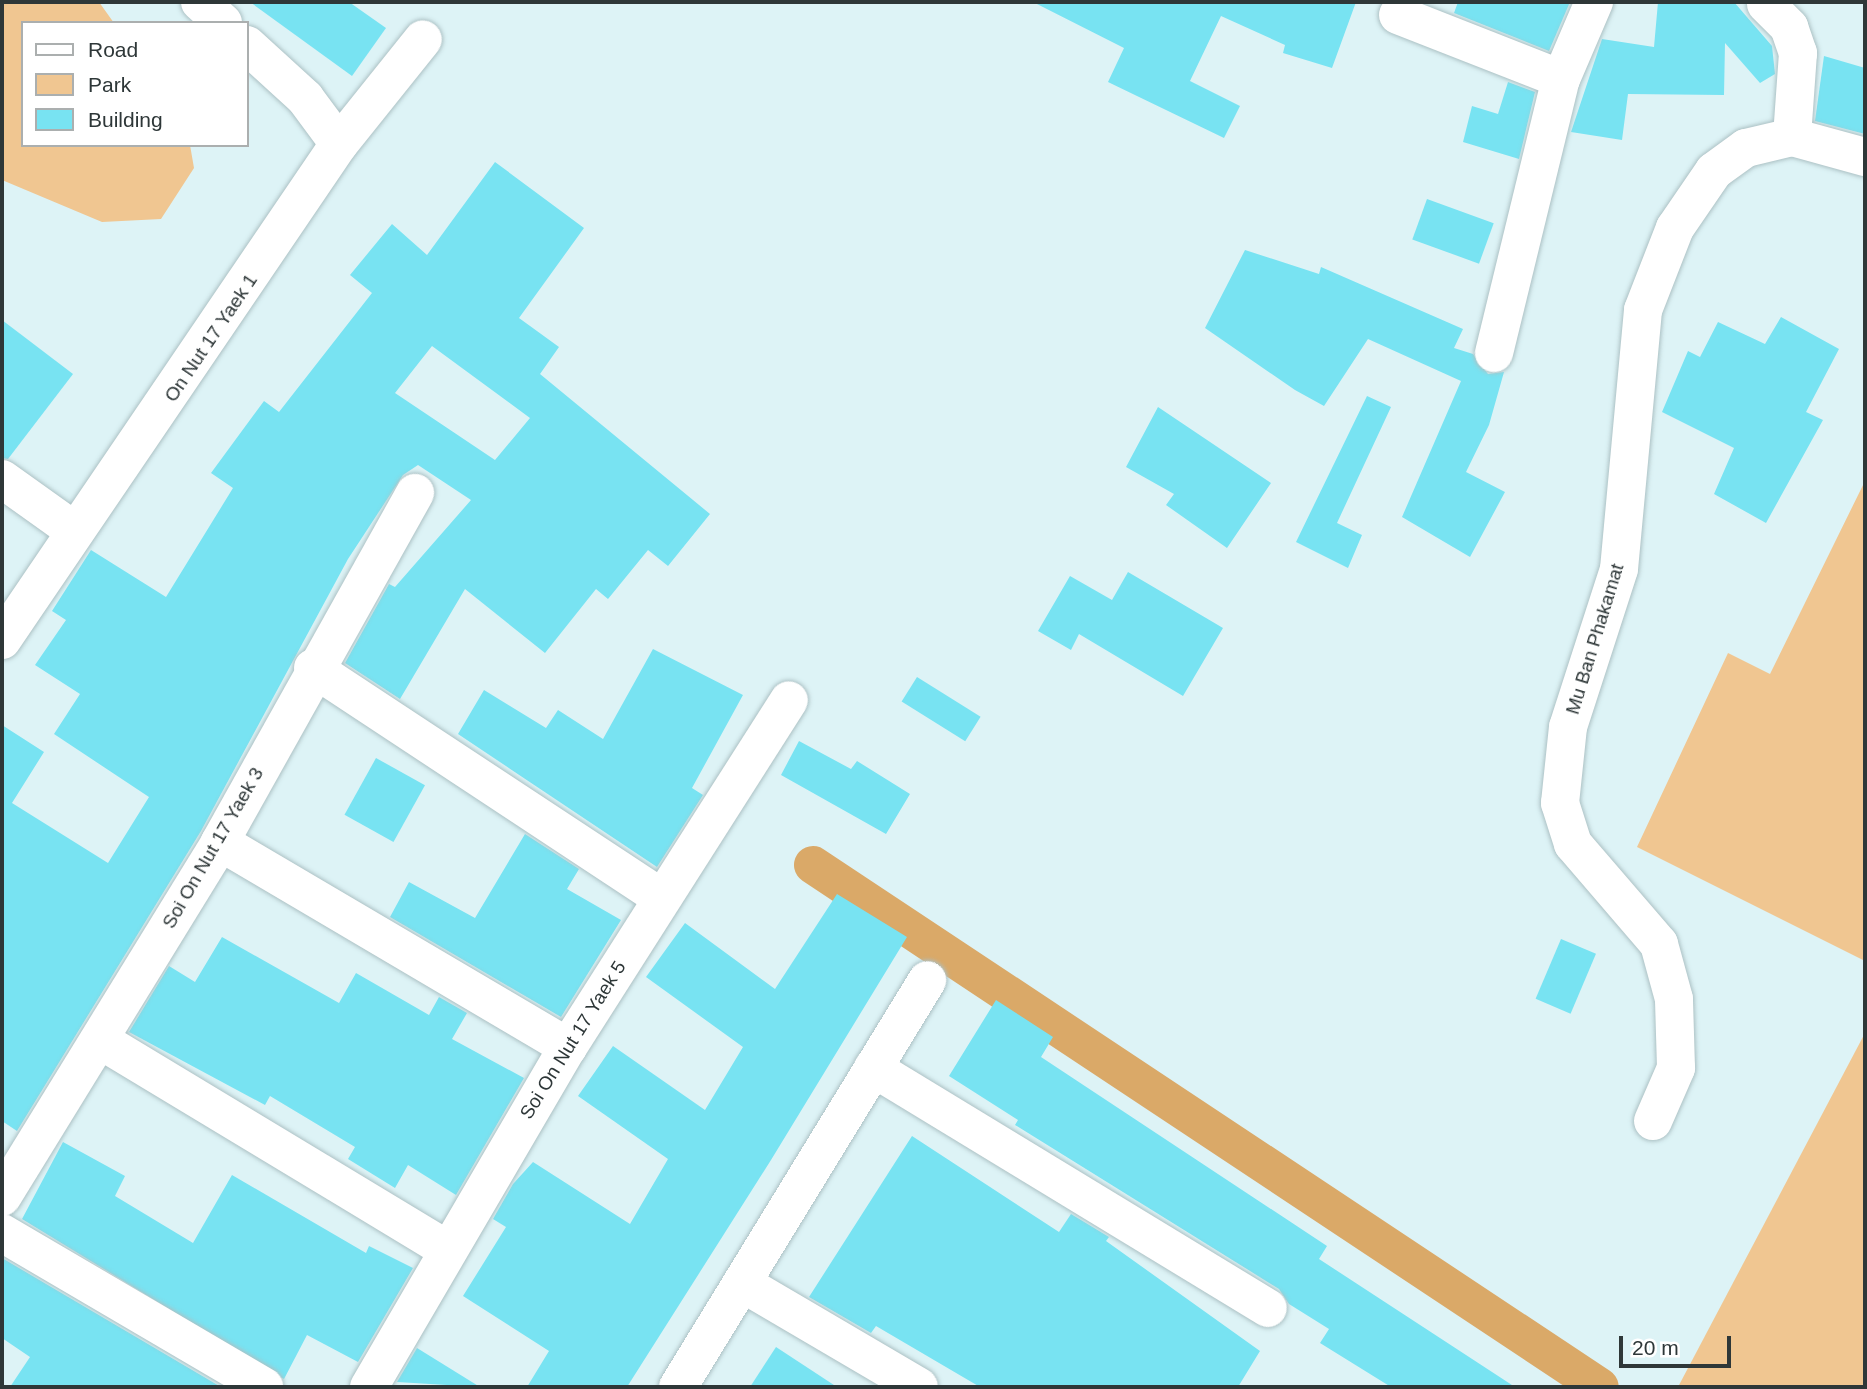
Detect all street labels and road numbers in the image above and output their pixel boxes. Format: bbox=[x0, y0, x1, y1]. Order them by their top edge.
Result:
street label: On Nut 17 Yaek 1 bbox=[160, 270, 262, 406]
street label: Mu Ban Phakamat bbox=[1561, 561, 1629, 717]
street label: Soi On Nut 17 Yaek 3 bbox=[158, 763, 268, 933]
street label: Soi On Nut 17 Yaek 5 bbox=[515, 957, 631, 1123]

